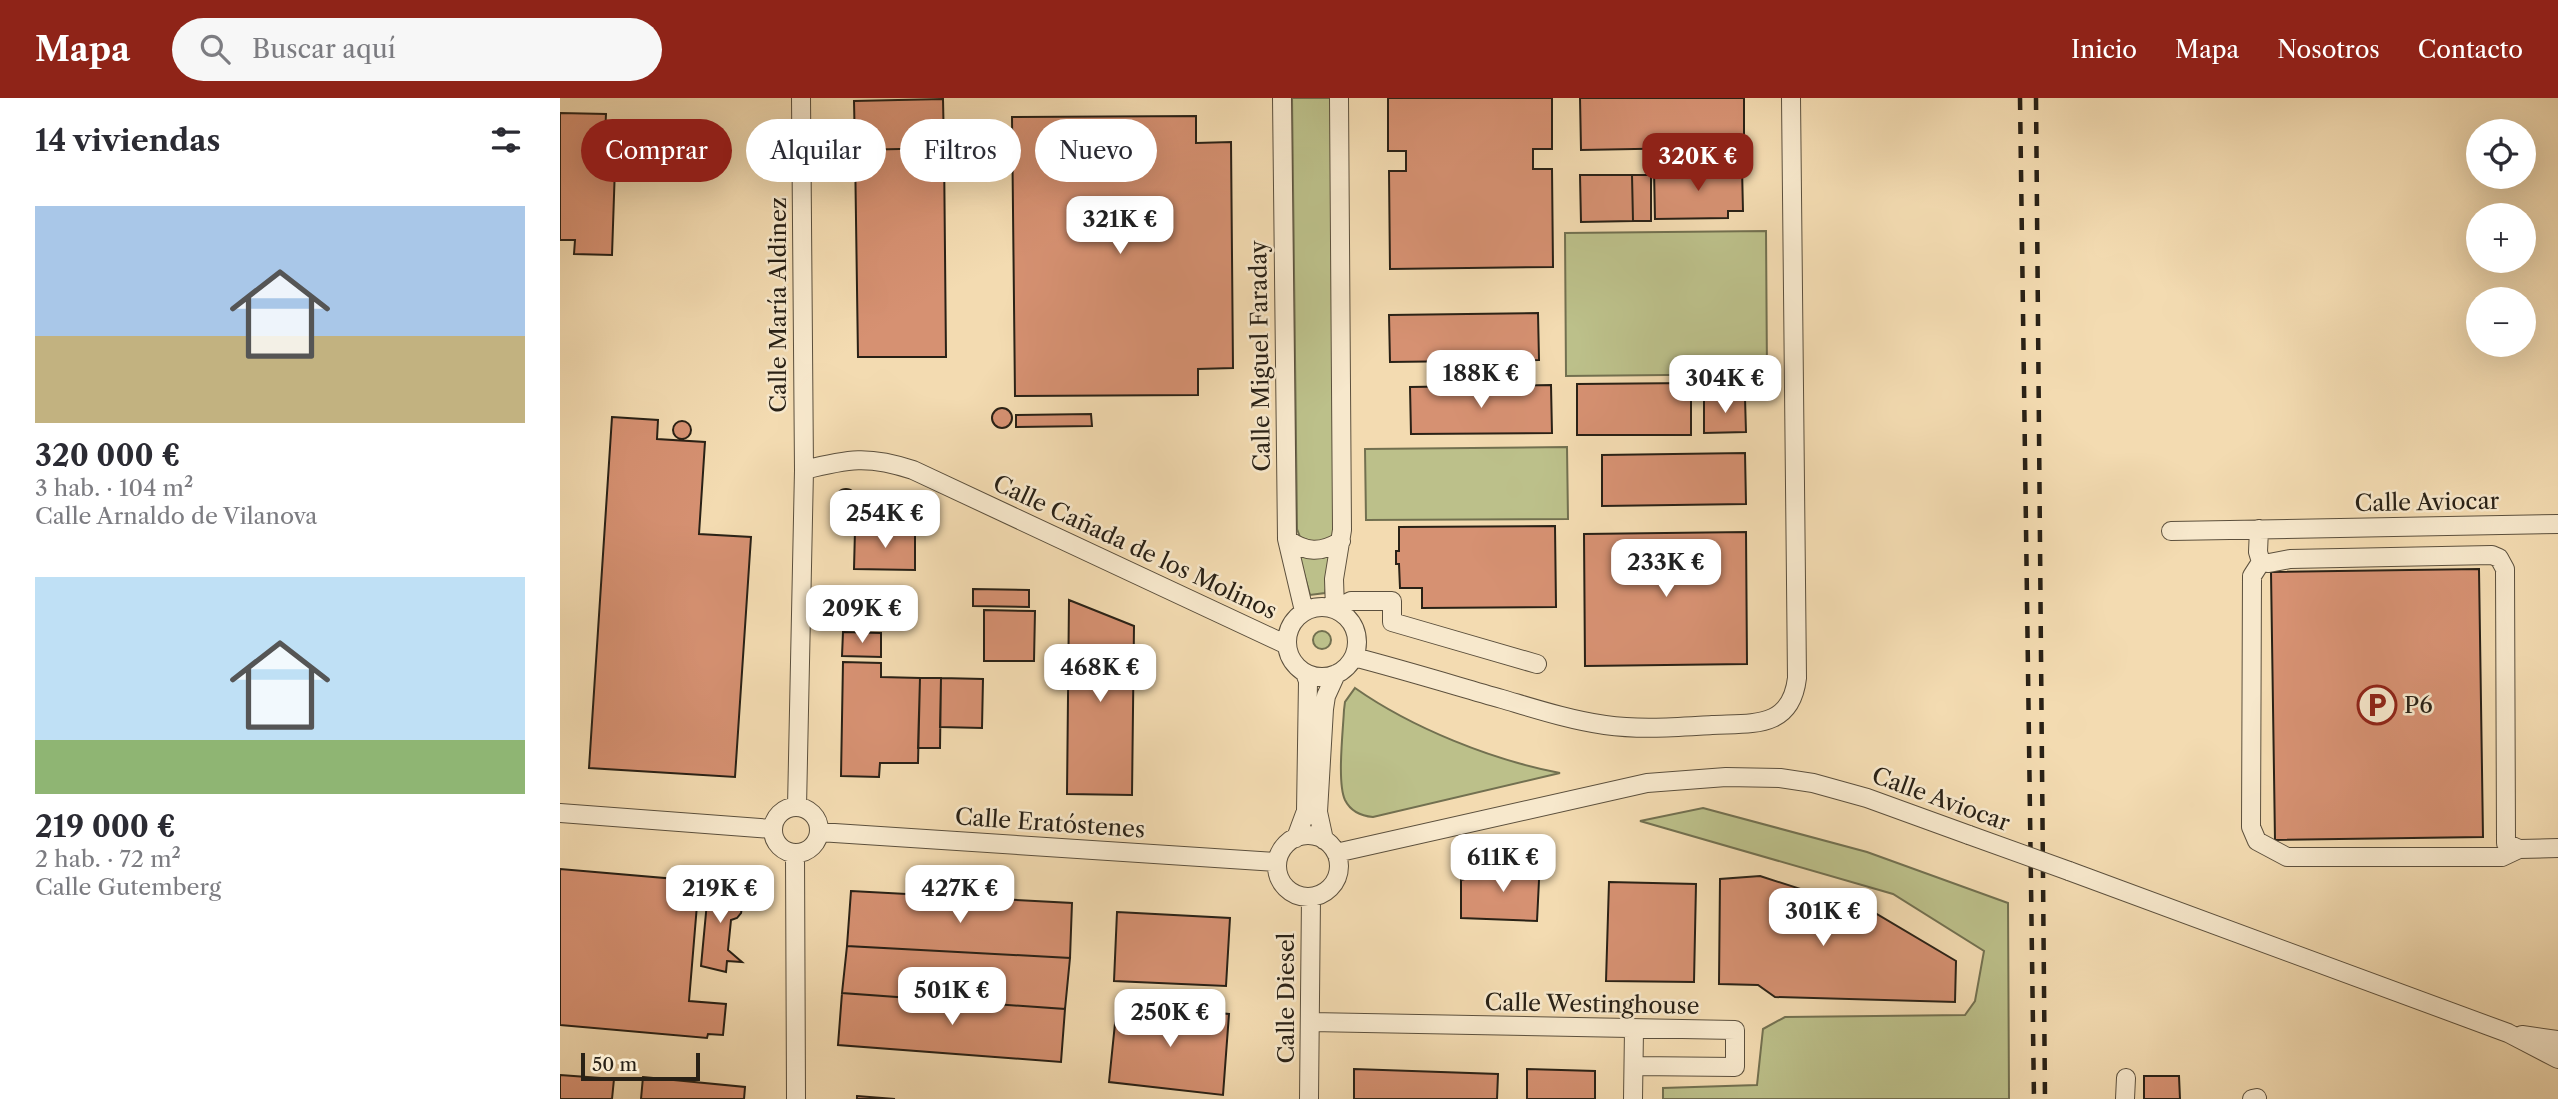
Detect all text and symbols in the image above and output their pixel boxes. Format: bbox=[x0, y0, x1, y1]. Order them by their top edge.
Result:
search box bbox=[172, 18, 662, 81]
text: Mapa bbox=[35, 29, 130, 70]
icon: search bbox=[196, 30, 234, 68]
text: Buscar aquí bbox=[252, 33, 396, 65]
text: Inicio bbox=[2071, 35, 2137, 64]
text: Mapa bbox=[2175, 35, 2239, 64]
text: Nosotros bbox=[2277, 35, 2380, 64]
text: Contacto bbox=[2418, 35, 2523, 64]
chip: Comprar bbox=[581, 119, 732, 182]
chip: Alquilar bbox=[746, 119, 886, 182]
chip: Filtros bbox=[900, 119, 1021, 182]
chip: Nuevo bbox=[1035, 119, 1157, 182]
map controls bbox=[2466, 119, 2536, 357]
button: locate bbox=[2466, 119, 2536, 189]
icon: filters bbox=[487, 121, 525, 159]
text: 14 viviendas bbox=[35, 122, 221, 159]
pin: 320K € bbox=[1641, 134, 1755, 193]
text: 320K € bbox=[1658, 142, 1738, 170]
street label: Calle María Aldinez bbox=[764, 197, 792, 413]
pin: 321K € bbox=[1063, 197, 1177, 256]
button: + bbox=[2466, 203, 2536, 273]
text: 321K € bbox=[1082, 205, 1158, 233]
street label: Calle Miguel Faraday bbox=[1244, 240, 1276, 472]
icon: home bbox=[217, 251, 343, 377]
button: − bbox=[2466, 287, 2536, 357]
pin: 188K € bbox=[1424, 350, 1538, 410]
pin: 304K € bbox=[1668, 356, 1782, 415]
text: 188K € bbox=[1443, 359, 1519, 387]
text: 304K € bbox=[1685, 364, 1765, 392]
text: 320 000 € bbox=[35, 437, 180, 474]
street label: Calle Cañada de los Molinos bbox=[989, 469, 1281, 625]
text: 3 hab. · 104 m² bbox=[35, 474, 193, 502]
street label: Calle Aviocar bbox=[2354, 487, 2500, 517]
pin: 254K € bbox=[828, 490, 942, 550]
text: 254K € bbox=[846, 499, 924, 527]
text: Calle Arnaldo de Vilanova bbox=[35, 502, 317, 530]
pin: 233K € bbox=[1609, 540, 1723, 599]
text: 233K € bbox=[1627, 548, 1705, 576]
pin: 209K € bbox=[805, 586, 919, 645]
text: 209K € bbox=[822, 594, 902, 622]
icon: home bbox=[217, 622, 343, 748]
pin: 468K € bbox=[1043, 644, 1157, 704]
text: 468K € bbox=[1060, 653, 1140, 681]
parking icon: P6 bbox=[2356, 684, 2398, 726]
place label: P6 bbox=[2404, 691, 2433, 719]
street label: Calle Aviocar bbox=[1868, 761, 2014, 837]
street label: Calle Eratóstenes bbox=[954, 802, 1146, 844]
text: 219 000 € bbox=[35, 808, 176, 845]
pin: 611K € bbox=[1446, 834, 1560, 894]
text: 611K € bbox=[1467, 843, 1539, 871]
text: 2 hab. · 72 m² bbox=[35, 845, 181, 873]
pin: 219K € bbox=[663, 866, 777, 925]
pin: 427K € bbox=[903, 866, 1017, 925]
text: Calle Gutemberg bbox=[35, 873, 221, 901]
text: 219K € bbox=[682, 874, 758, 902]
text: 427K € bbox=[921, 874, 999, 902]
pin: 301K € bbox=[1766, 888, 1880, 948]
text: 301K € bbox=[1785, 897, 1861, 925]
street label: Calle Diesel bbox=[1272, 932, 1300, 1063]
pin: 501K € bbox=[895, 968, 1009, 1027]
text: 501K € bbox=[914, 976, 990, 1004]
street label: Calle Westinghouse bbox=[1484, 988, 1700, 1020]
pin: 250K € bbox=[1113, 990, 1227, 1049]
text: 250K € bbox=[1130, 998, 1210, 1026]
scale bar bbox=[581, 1050, 700, 1082]
text: 50 m bbox=[592, 1053, 637, 1076]

